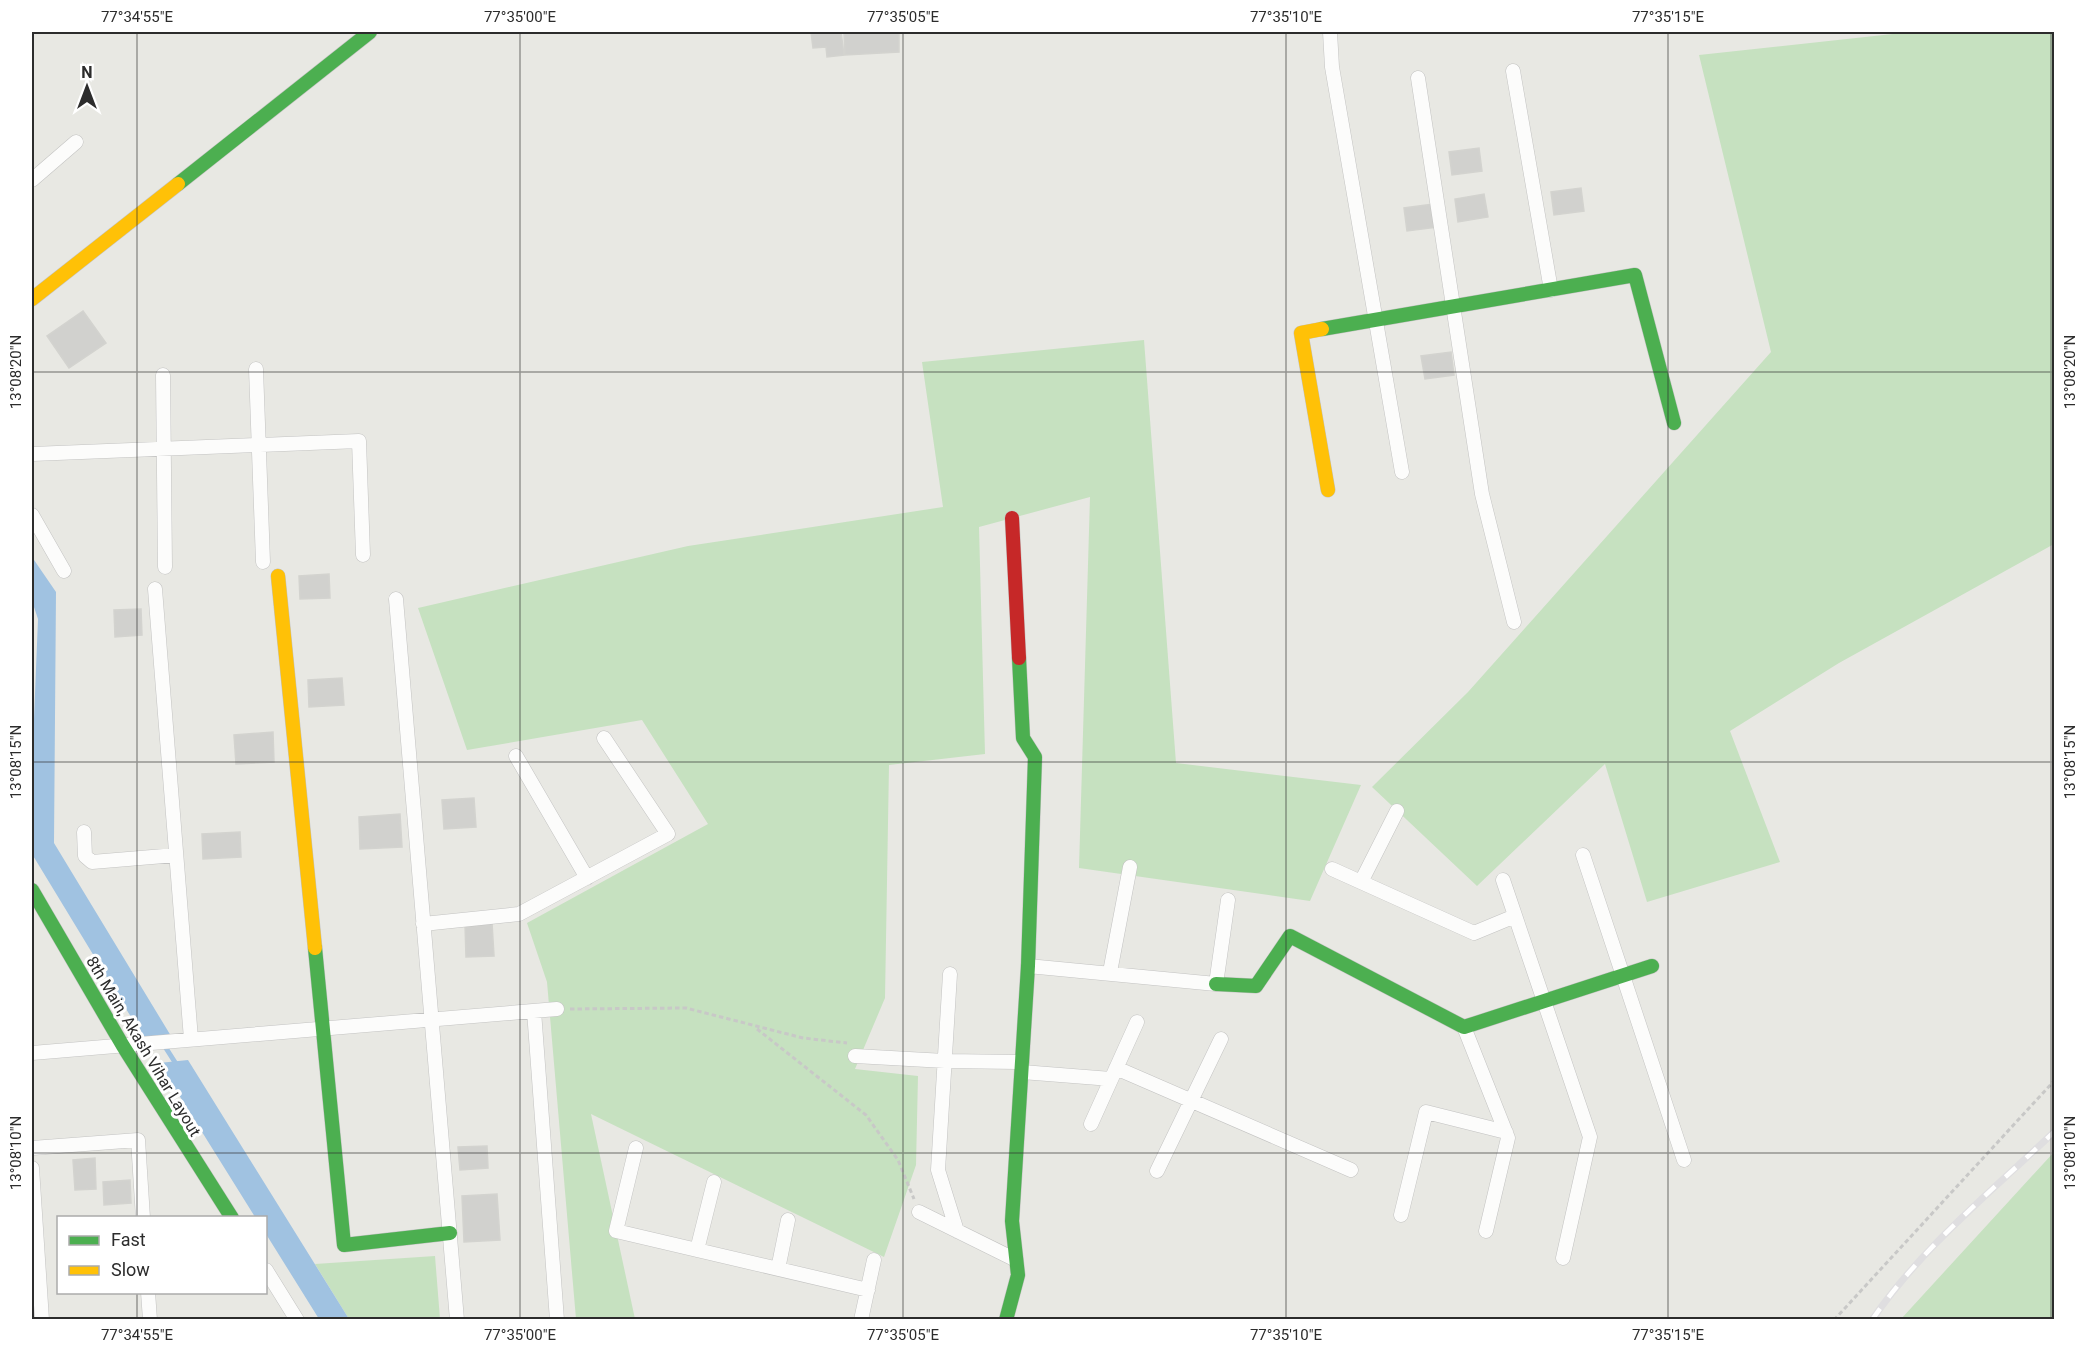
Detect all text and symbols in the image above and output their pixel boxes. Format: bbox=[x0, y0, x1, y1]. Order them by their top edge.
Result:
text: 77°34'55"E bbox=[101, 8, 174, 26]
text: 77°35'00"E bbox=[484, 8, 557, 26]
text: 77°35'05"E bbox=[867, 8, 940, 26]
text: 77°35'10"E bbox=[1250, 8, 1323, 26]
text: 77°35'15"E bbox=[1632, 8, 1705, 26]
north arrow bbox=[57, 57, 117, 117]
text: N bbox=[81, 63, 93, 82]
text: 13°08'20"N bbox=[7, 335, 25, 409]
text: 13°08'20"N bbox=[2061, 335, 2079, 409]
text: 13°08'15"N bbox=[7, 725, 25, 799]
text: 13°08'15"N bbox=[2061, 725, 2079, 799]
street label: 8th Main, Akash Vihar Layout bbox=[82, 953, 205, 1140]
text: 13°08'10"N bbox=[7, 1116, 25, 1190]
text: 13°08'10"N bbox=[2061, 1116, 2079, 1190]
legend bbox=[57, 1216, 267, 1294]
text: Fast bbox=[111, 1229, 146, 1250]
text: Slow bbox=[111, 1259, 150, 1280]
text: 77°34'55"E bbox=[101, 1326, 174, 1344]
text: 77°35'00"E bbox=[484, 1326, 557, 1344]
text: 77°35'05"E bbox=[867, 1326, 940, 1344]
text: 77°35'10"E bbox=[1250, 1326, 1323, 1344]
text: 77°35'15"E bbox=[1632, 1326, 1705, 1344]

